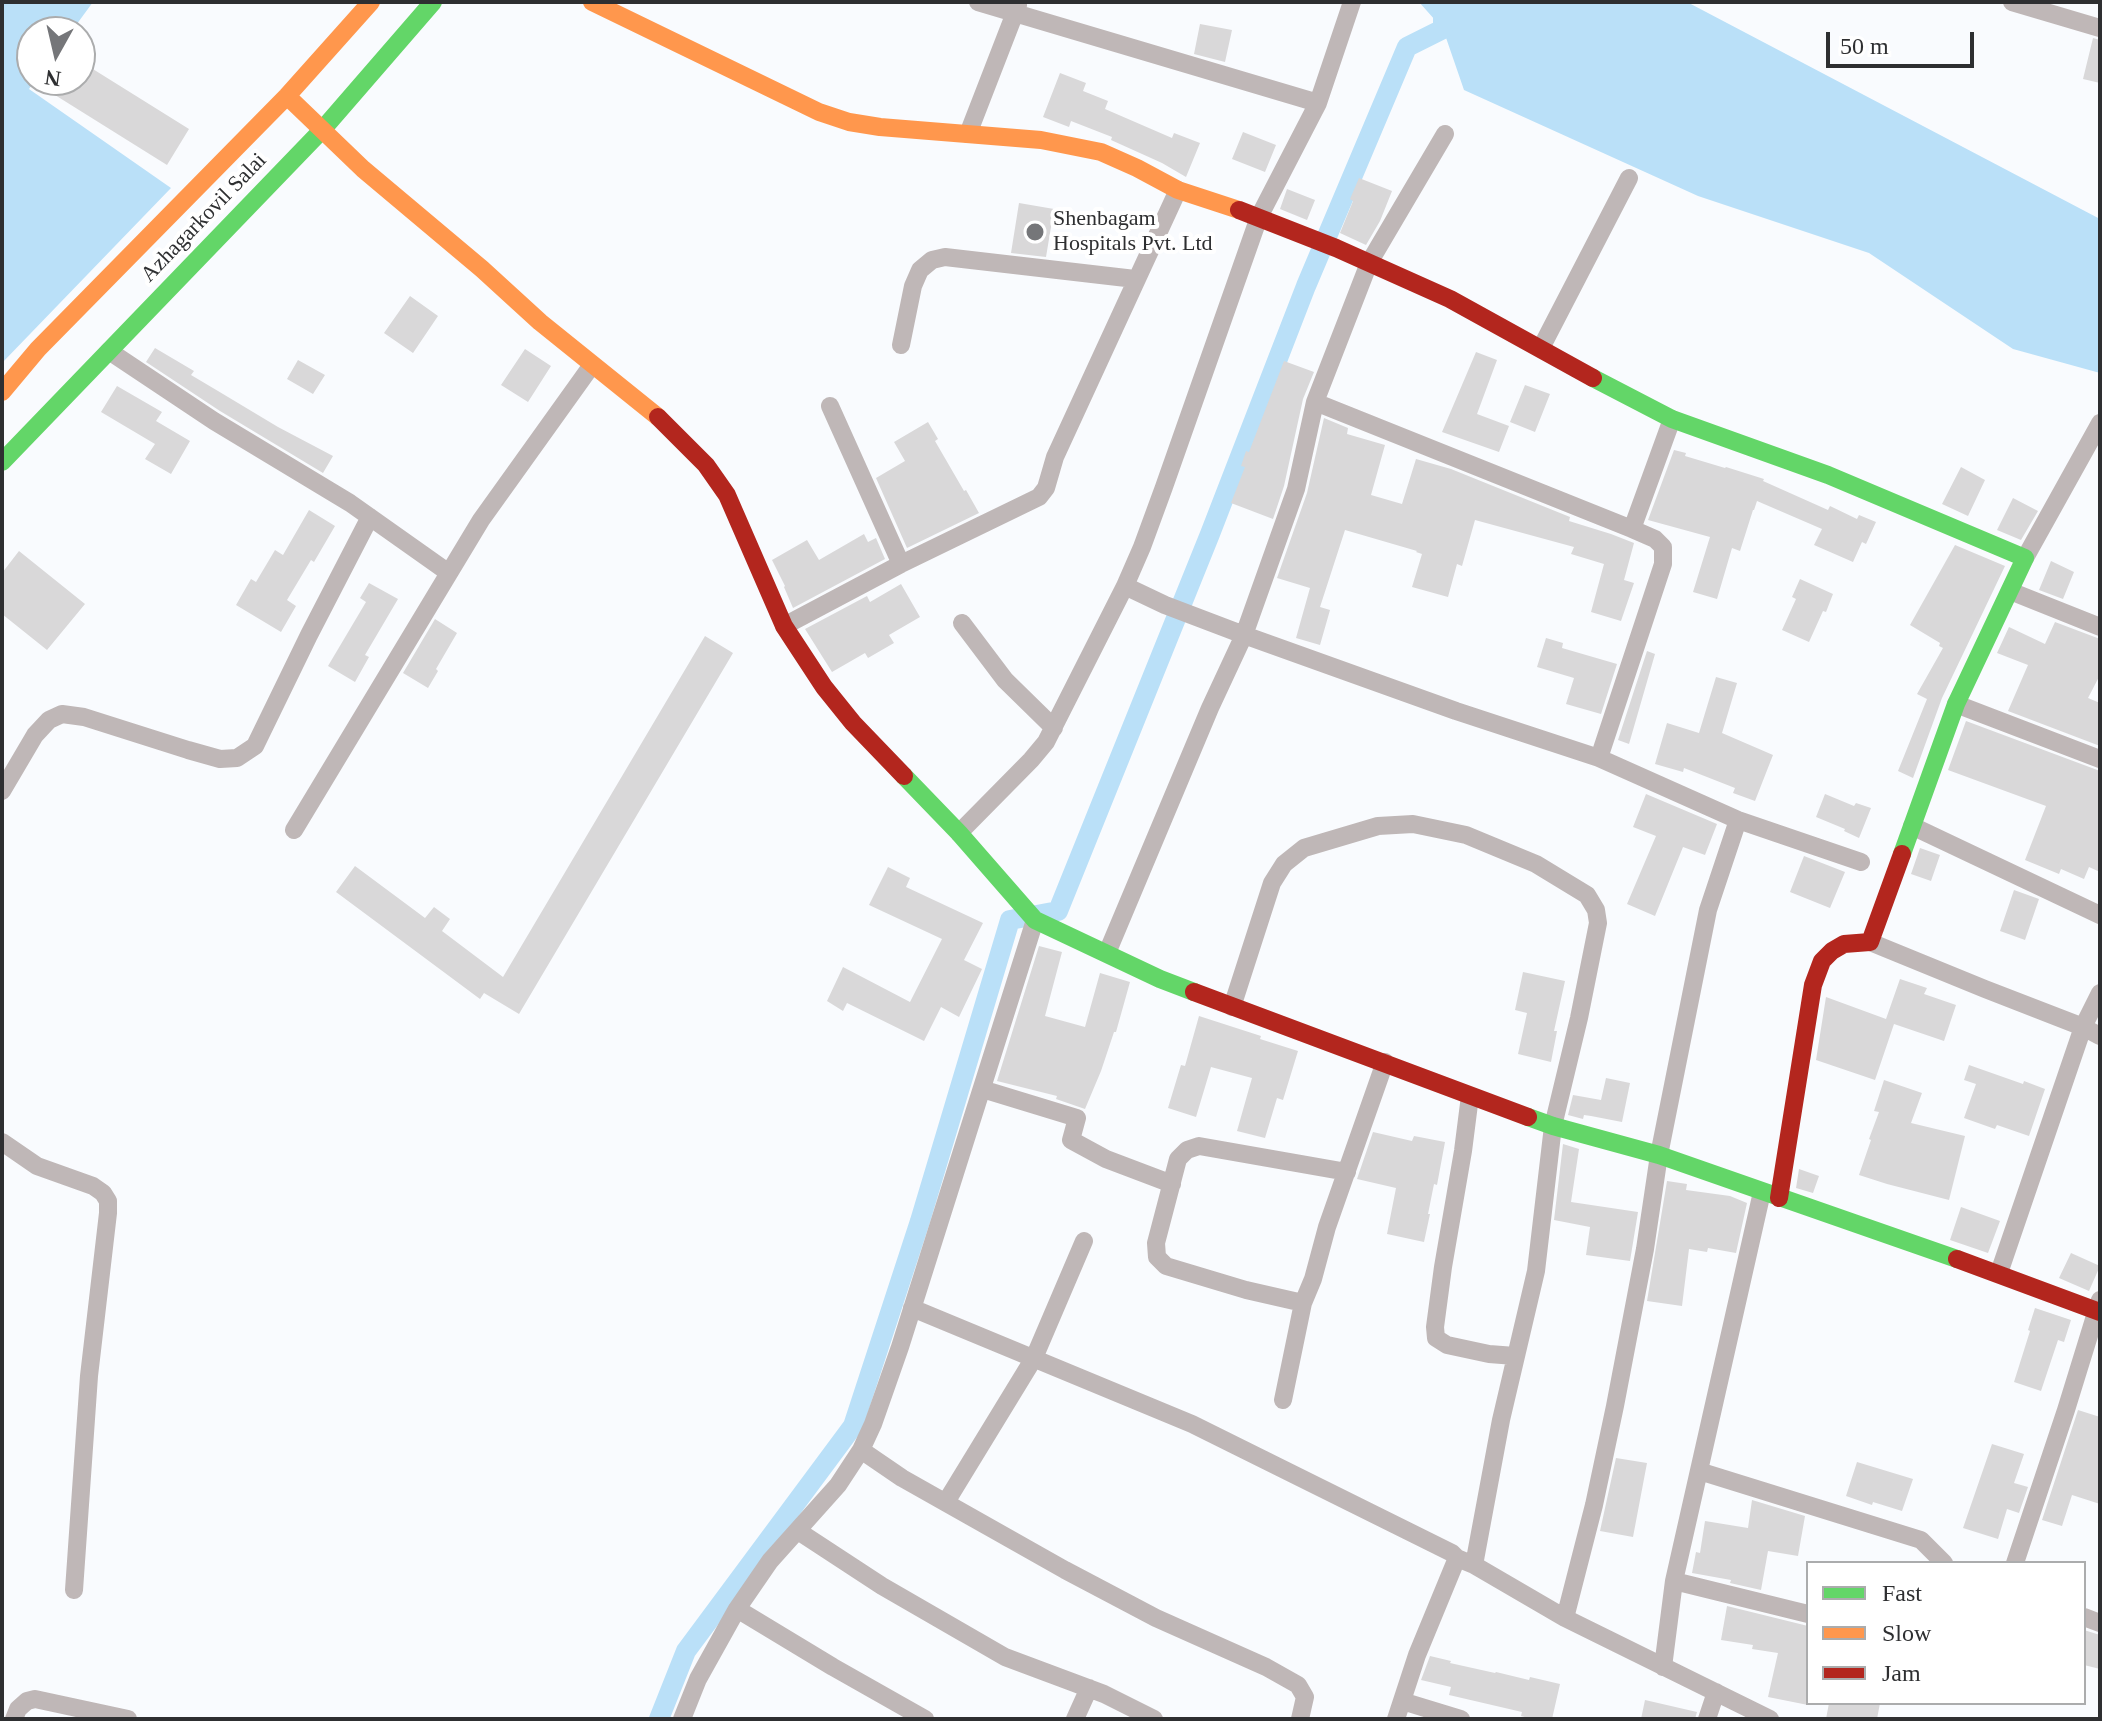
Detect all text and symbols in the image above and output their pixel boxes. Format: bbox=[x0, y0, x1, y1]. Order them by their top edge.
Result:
north arrow bbox=[16, 16, 96, 96]
scale bar bbox=[1830, 16, 1978, 66]
text: 50 m bbox=[1840, 33, 1889, 59]
text: N bbox=[43, 65, 62, 92]
street label: Azhagarkovil Salai bbox=[136, 148, 272, 288]
place label: Shenbagam Hospitals Pvt. Ltd bbox=[1053, 206, 1213, 258]
marker: Shenbagam Hospitals Pvt. Ltd bbox=[1024, 221, 1046, 243]
legend bbox=[1806, 1561, 2086, 1705]
text: Fast bbox=[1882, 1580, 1922, 1606]
text: Slow bbox=[1882, 1620, 1931, 1646]
text: Jam bbox=[1882, 1660, 1921, 1686]

